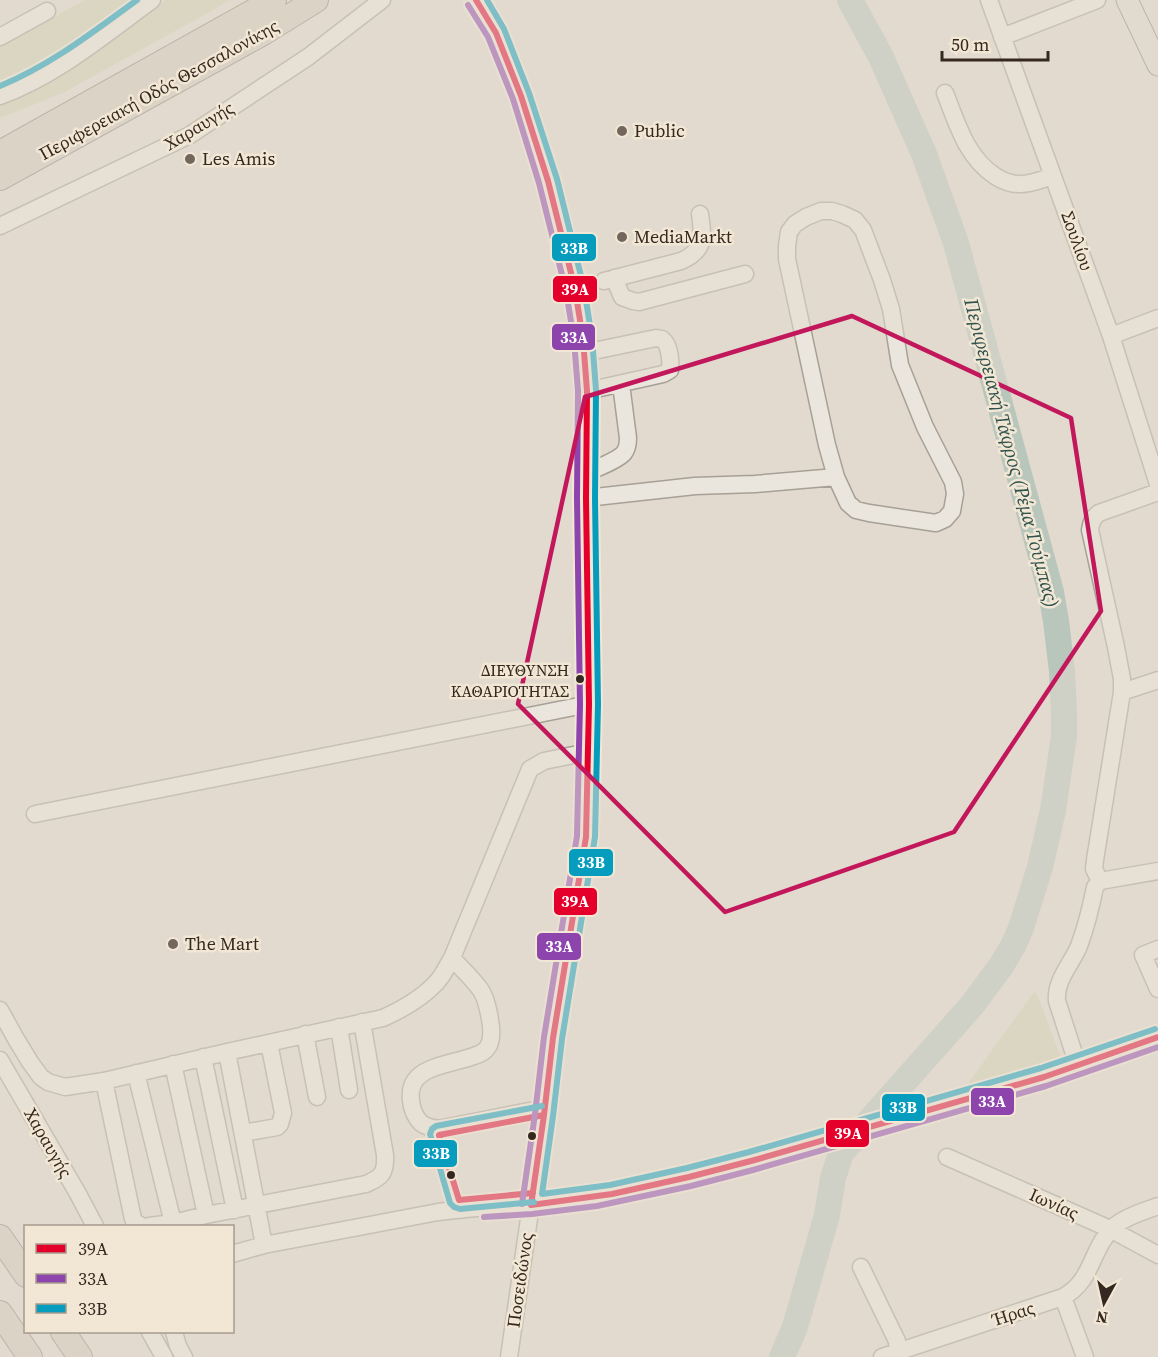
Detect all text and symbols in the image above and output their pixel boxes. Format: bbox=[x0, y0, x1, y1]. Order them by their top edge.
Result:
street label: Περιφερειακή Οδός Θεσσαλονίκης bbox=[34, 13, 283, 166]
scale bar bbox=[942, 24, 1048, 62]
text: 50 m bbox=[951, 32, 989, 57]
street label: Χαραυγής bbox=[159, 95, 238, 156]
place label: Public bbox=[634, 118, 685, 143]
marker: Public bbox=[615, 124, 629, 138]
place label: Les Amis bbox=[202, 146, 275, 171]
marker: Les Amis bbox=[183, 152, 197, 166]
street label: Σουλίου bbox=[1055, 208, 1100, 274]
place label: MediaMarkt bbox=[634, 224, 732, 249]
marker: MediaMarkt bbox=[615, 230, 629, 244]
line badge: 33Β bbox=[551, 233, 597, 262]
text: 33Β bbox=[560, 237, 588, 259]
line badge: 39Α bbox=[552, 275, 598, 303]
text: 39Α bbox=[561, 278, 589, 300]
water label: Περιφερειακή Τάφρος (Ρέμα Τούμπας) bbox=[957, 294, 1067, 611]
line badge: 33A bbox=[551, 323, 596, 351]
text: 33A bbox=[560, 326, 588, 348]
place label: ΔΙΕΥΘΥΝΣΗ ΚΑΘΑΡΙΟΤΗΤΑΣ bbox=[451, 659, 569, 702]
marker: ΔΙΕΥΘΥΝΣΗ ΚΑΘΑΡΙΟΤΗΤΑΣ bbox=[574, 673, 586, 685]
line badge: 33Β bbox=[568, 848, 614, 877]
text: 33Β bbox=[577, 851, 605, 873]
line badge: 39Α bbox=[553, 887, 598, 916]
text: 39Α bbox=[561, 890, 589, 912]
place label: The Mart bbox=[185, 931, 259, 956]
line badge: 33A bbox=[536, 932, 582, 961]
text: 33A bbox=[545, 935, 573, 957]
marker: The Mart bbox=[166, 937, 180, 951]
line badge: 33A bbox=[970, 1087, 1015, 1116]
text: 33A bbox=[978, 1090, 1006, 1112]
line badge: 33Β bbox=[881, 1093, 926, 1122]
text: 33Β bbox=[889, 1096, 917, 1118]
street label: Χαραυγής bbox=[18, 1103, 79, 1182]
line badge: 39Α bbox=[825, 1119, 870, 1148]
text: 39Α bbox=[834, 1122, 862, 1144]
unlabelled marker bbox=[526, 1130, 538, 1142]
line badge: 33Β bbox=[413, 1139, 458, 1168]
text: 33Β bbox=[422, 1142, 450, 1164]
unlabelled marker bbox=[445, 1169, 457, 1181]
street label: Ιωνίας bbox=[1025, 1182, 1083, 1226]
legend bbox=[24, 1225, 234, 1333]
street label: Ποσειδώνος bbox=[500, 1231, 539, 1329]
text: 39Α bbox=[78, 1236, 108, 1261]
text: 33A bbox=[78, 1266, 108, 1291]
north arrow bbox=[1074, 1273, 1134, 1333]
street label: Ήρας bbox=[987, 1295, 1038, 1333]
text: 33Β bbox=[78, 1296, 107, 1321]
text: N bbox=[1094, 1306, 1109, 1330]

